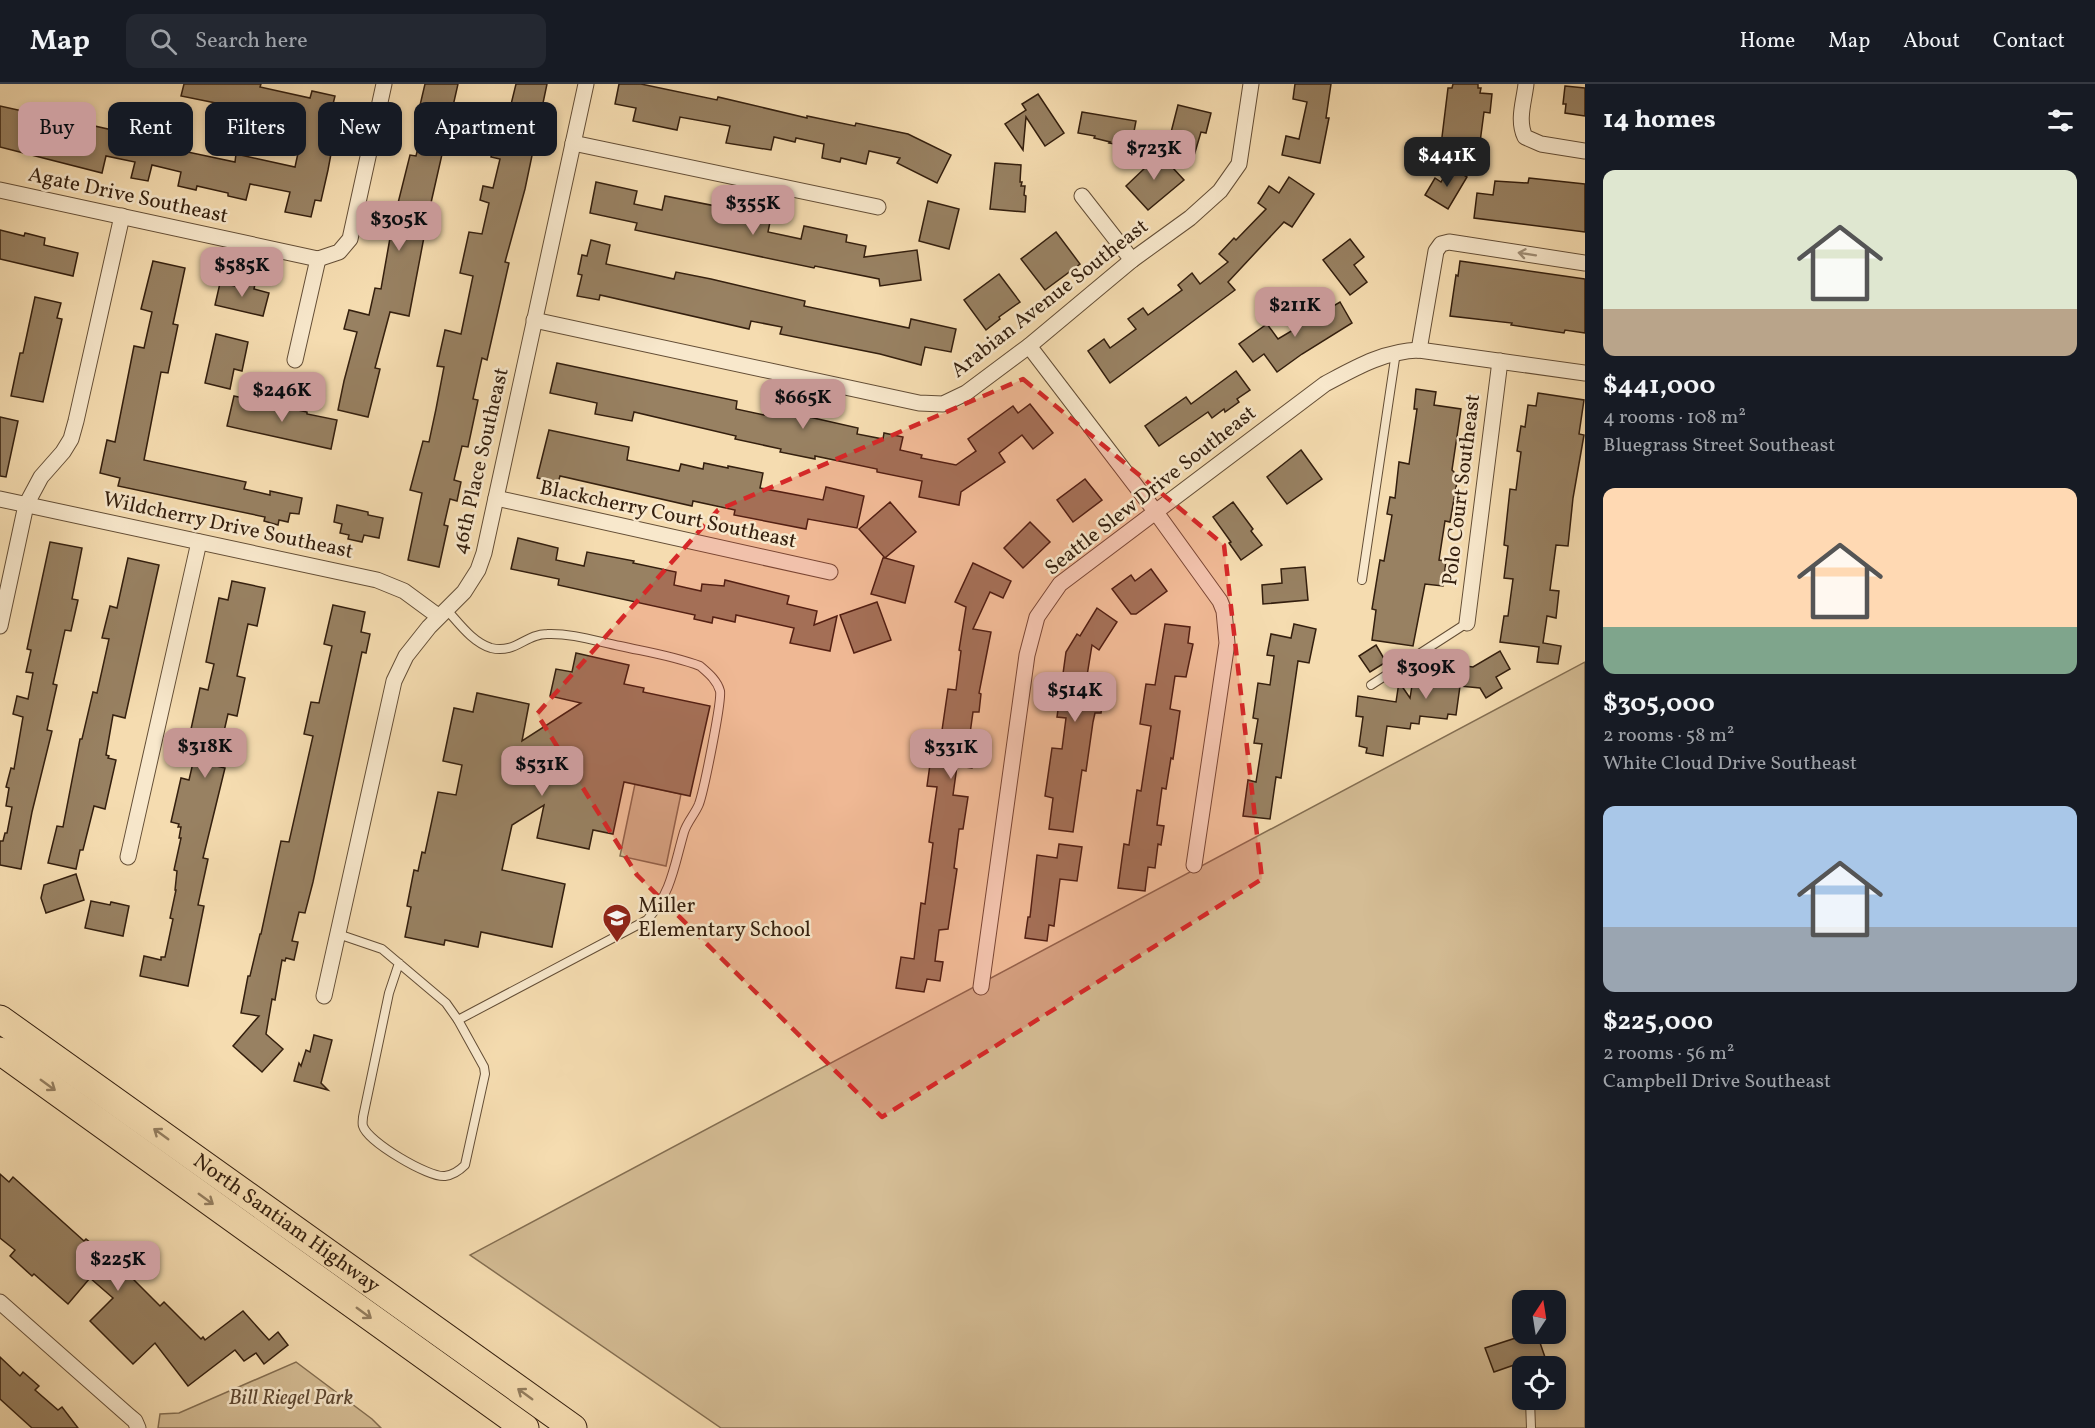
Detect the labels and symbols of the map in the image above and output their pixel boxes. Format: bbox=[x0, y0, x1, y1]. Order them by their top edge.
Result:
pin: $723K bbox=[1112, 130, 1196, 181]
pin: $441K bbox=[1405, 137, 1489, 188]
street label: Agate Drive Southeast bbox=[25, 161, 231, 231]
pin: $355K bbox=[711, 185, 795, 236]
pin: $305K bbox=[357, 201, 441, 252]
street label: Arabian Avenue Southeast bbox=[945, 213, 1155, 385]
pin: $585K bbox=[200, 247, 284, 298]
one-way arrow bbox=[1518, 249, 1538, 260]
pin: $211K bbox=[1253, 287, 1337, 338]
street label: 46th Place Southeast bbox=[445, 365, 517, 557]
pin: $246K bbox=[240, 372, 324, 423]
pin: $665K bbox=[761, 379, 845, 430]
street label: Polo Court Southeast bbox=[1436, 393, 1488, 587]
street label: Seattle Slew Drive Southeast bbox=[1039, 399, 1263, 583]
street label: Blackcherry Court Southeast bbox=[537, 474, 799, 556]
street label: Wildcherry Drive Southeast bbox=[100, 485, 356, 567]
pin: $309K bbox=[1384, 649, 1468, 700]
pin: $514K bbox=[1033, 672, 1117, 723]
pin: $318K bbox=[163, 728, 247, 779]
pin: $331K bbox=[909, 729, 993, 780]
pin: $531K bbox=[500, 746, 584, 797]
place label: Miller Elementary School bbox=[638, 892, 811, 945]
school or university icon: Miller Elementary School bbox=[601, 902, 633, 944]
one-way arrow bbox=[39, 1079, 55, 1091]
one-way arrow bbox=[154, 1128, 170, 1140]
street label: North Santiam Highway bbox=[187, 1147, 386, 1301]
one-way arrow bbox=[197, 1193, 213, 1205]
pin: $225K bbox=[76, 1241, 160, 1292]
north arrow bbox=[1512, 1290, 1566, 1344]
one-way arrow bbox=[356, 1307, 372, 1319]
park label: Bill Riegel Park bbox=[229, 1384, 353, 1413]
one-way arrow bbox=[518, 1388, 534, 1400]

